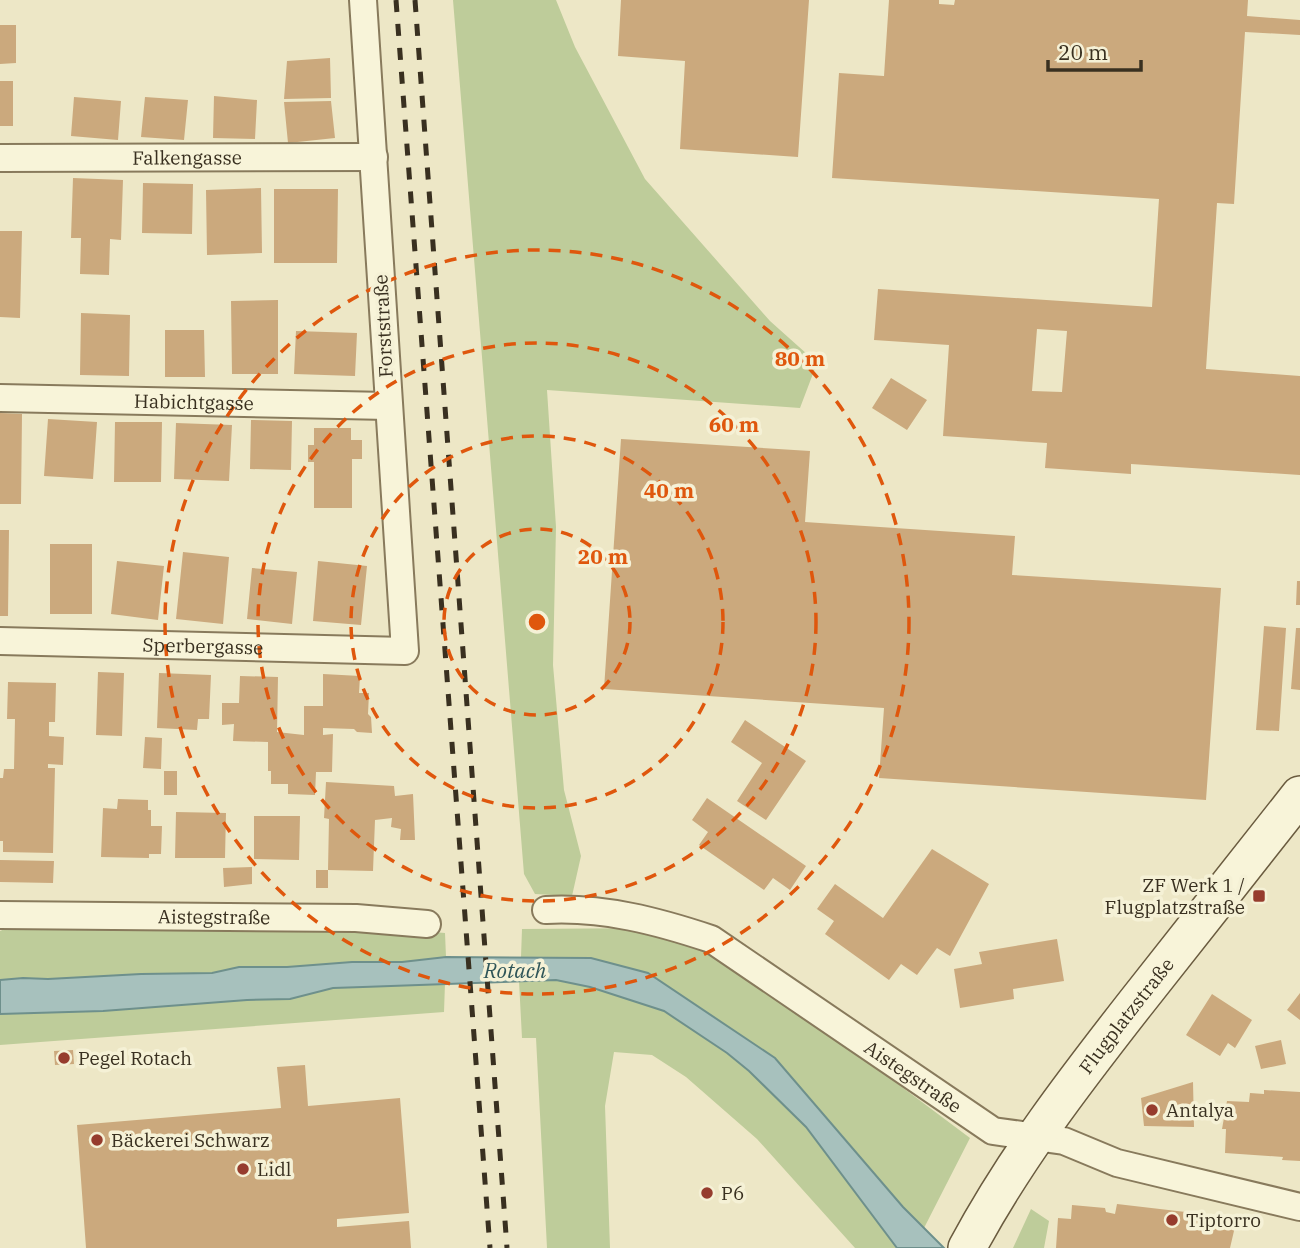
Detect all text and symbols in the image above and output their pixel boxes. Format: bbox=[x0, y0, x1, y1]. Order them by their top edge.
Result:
scale bar bbox=[1048, 28, 1141, 72]
text: 20 m bbox=[1058, 38, 1108, 66]
street label: Falkengasse bbox=[132, 145, 242, 170]
street label: Forststraße bbox=[368, 274, 398, 378]
text: 80 m bbox=[775, 344, 825, 372]
street label: Habichtgasse bbox=[134, 389, 254, 415]
text: 60 m bbox=[709, 410, 759, 438]
text: 40 m bbox=[644, 476, 694, 504]
text: 20 m bbox=[578, 542, 628, 570]
centre of rings bbox=[525, 610, 549, 634]
street label: Sperbergasse bbox=[142, 633, 264, 660]
place label: ZF Werk 1 / Flugplatzstraße bbox=[1105, 873, 1245, 919]
marker: ZF Werk 1 / Flugplatzstraße bbox=[1251, 888, 1267, 904]
street label: Aistegstraße bbox=[158, 904, 270, 929]
street label: Flugplatzstraße bbox=[1074, 953, 1179, 1078]
water label: Rotach bbox=[483, 956, 547, 984]
street label: Aistegstraße bbox=[860, 1035, 966, 1118]
place label: Pegel Rotach bbox=[78, 1046, 192, 1070]
marker: Pegel Rotach bbox=[56, 1050, 72, 1066]
place label: Antalya bbox=[1166, 1098, 1234, 1122]
marker: Antalya bbox=[1144, 1102, 1160, 1118]
place label: Bäckerei Schwarz bbox=[111, 1128, 270, 1152]
marker: Bäckerei Schwarz bbox=[89, 1132, 105, 1148]
place label: Lidl bbox=[257, 1157, 292, 1181]
marker: Lidl bbox=[235, 1161, 251, 1177]
place label: P6 bbox=[721, 1181, 744, 1205]
marker: P6 bbox=[699, 1185, 715, 1201]
place label: Tiptorro bbox=[1186, 1208, 1261, 1232]
marker: Tiptorro bbox=[1164, 1212, 1180, 1228]

